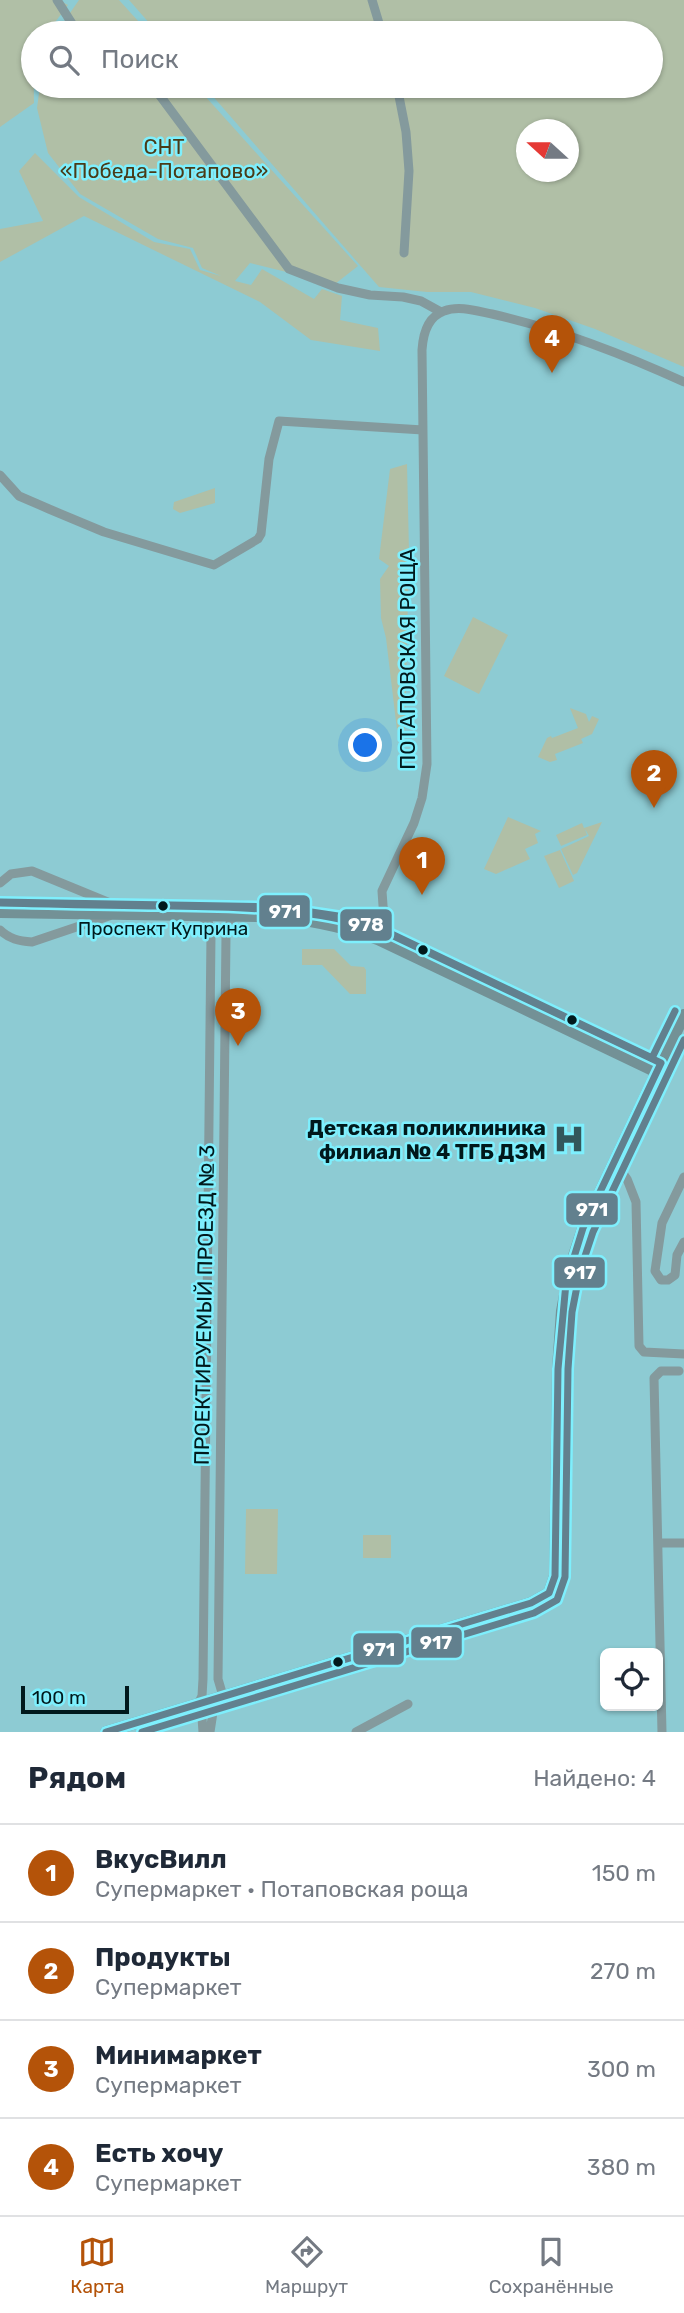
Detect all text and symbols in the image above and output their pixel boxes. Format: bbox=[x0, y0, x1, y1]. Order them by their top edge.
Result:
search box bbox=[21, 21, 663, 98]
icon: search bbox=[45, 41, 83, 79]
text: Поиск bbox=[101, 44, 179, 75]
north arrow bbox=[516, 119, 579, 182]
park label: СНТ «Победа-Потапово» bbox=[60, 134, 268, 183]
pin: 4 bbox=[529, 315, 575, 373]
street label: ПОТАПОВСКАЯ РОЩА bbox=[395, 548, 420, 770]
your location bbox=[348, 728, 382, 762]
pin: 2 bbox=[631, 750, 677, 808]
pin: 1 bbox=[399, 837, 445, 895]
line badge: 971 bbox=[258, 894, 311, 928]
marker: Проспект Куприна bbox=[156, 899, 170, 913]
text: 971 bbox=[269, 900, 301, 923]
line badge: 978 bbox=[339, 908, 393, 942]
text: 978 bbox=[348, 913, 384, 936]
place label: Проспект Куприна bbox=[78, 917, 248, 940]
unlabelled marker bbox=[416, 943, 430, 957]
pin: 3 bbox=[215, 988, 261, 1046]
unlabelled marker bbox=[565, 1013, 579, 1027]
place label: Детская поликлиника филиал № 4 ТГБ ДЗМ bbox=[307, 1115, 546, 1164]
hospital icon: Детская поликлиника филиал № 4 ТГБ ДЗМ bbox=[552, 1122, 586, 1156]
street label: ПРОЕКТИРУЕМЫЙ ПРОЕЗД № 3 bbox=[189, 1145, 219, 1465]
line badge: 971 bbox=[565, 1192, 619, 1226]
text: 971 bbox=[576, 1198, 608, 1221]
line badge: 917 bbox=[553, 1256, 606, 1289]
text: 917 bbox=[564, 1261, 596, 1284]
line badge: 917 bbox=[410, 1626, 463, 1659]
text: 917 bbox=[420, 1631, 452, 1654]
line badge: 971 bbox=[352, 1632, 405, 1666]
text: 971 bbox=[363, 1638, 395, 1661]
map controls bbox=[600, 1648, 663, 1711]
button: locate bbox=[600, 1648, 663, 1711]
unlabelled marker bbox=[331, 1655, 345, 1669]
scale bar bbox=[21, 1683, 130, 1715]
text: 100 m bbox=[32, 1686, 86, 1709]
text: Рядом bbox=[28, 1760, 126, 1796]
text: Найдено: 4 bbox=[533, 1764, 656, 1792]
text: ВкусВилл bbox=[95, 1844, 227, 1875]
text: 1 bbox=[45, 1859, 57, 1887]
text: 150 m bbox=[592, 1859, 656, 1887]
text: Супермаркет · Потаповская роща bbox=[95, 1875, 469, 1903]
text: Продукты bbox=[95, 1942, 231, 1973]
text: 2 bbox=[44, 1957, 58, 1985]
text: 270 m bbox=[590, 1957, 656, 1985]
text: Супермаркет bbox=[95, 1973, 242, 2001]
text: Минимаркет bbox=[95, 2040, 262, 2071]
text: 3 bbox=[43, 2055, 59, 2083]
text: 300 m bbox=[587, 2055, 656, 2083]
text: Супермаркет bbox=[95, 2071, 242, 2099]
text: Есть хочу bbox=[95, 2138, 224, 2169]
text: 4 bbox=[43, 2153, 59, 2181]
text: 380 m bbox=[587, 2153, 656, 2181]
text: Супермаркет bbox=[95, 2169, 242, 2197]
tab: Карта bbox=[70, 2233, 125, 2298]
tab: Маршрут bbox=[265, 2233, 348, 2298]
tab: Сохранённые bbox=[489, 2233, 614, 2298]

